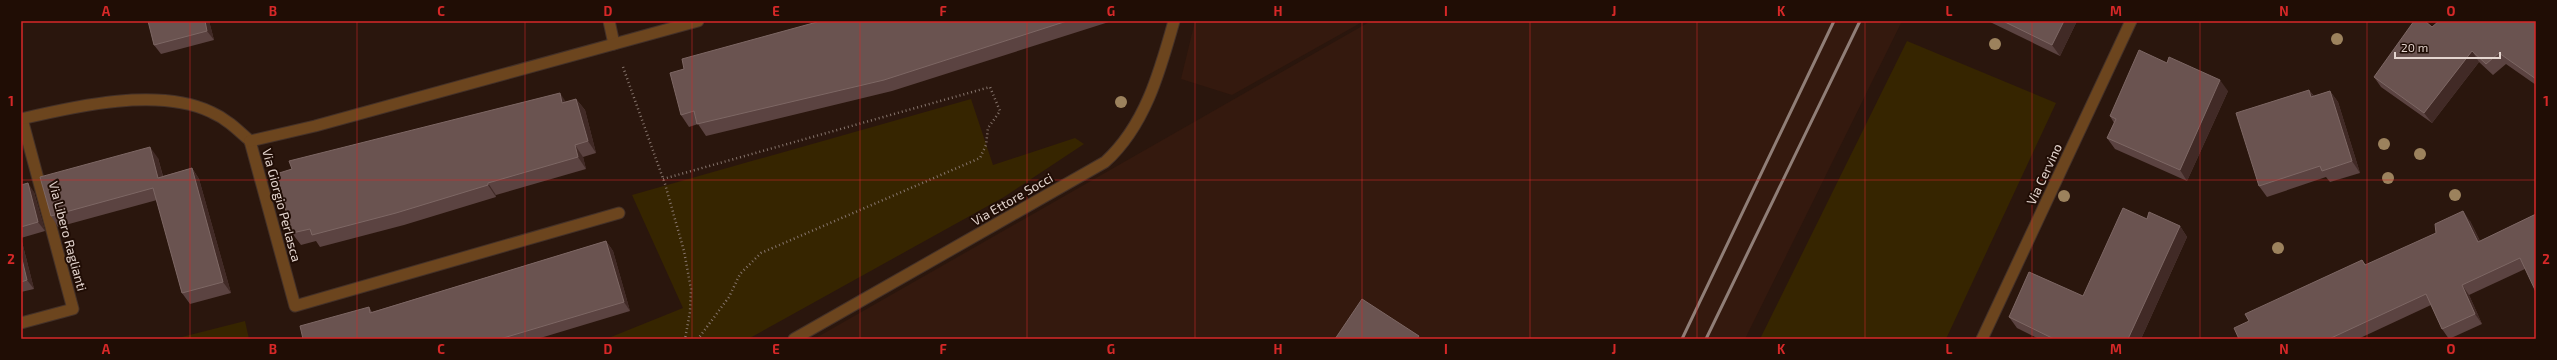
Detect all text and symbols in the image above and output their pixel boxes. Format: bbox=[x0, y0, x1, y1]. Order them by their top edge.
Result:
text: A bbox=[102, 3, 111, 19]
text: B bbox=[269, 3, 277, 19]
text: C bbox=[437, 3, 445, 19]
text: D bbox=[604, 3, 613, 19]
text: E bbox=[772, 3, 780, 19]
text: F bbox=[939, 3, 947, 19]
text: G bbox=[1107, 3, 1115, 19]
text: H bbox=[1274, 3, 1283, 19]
text: I bbox=[1444, 3, 1448, 19]
text: J bbox=[1612, 3, 1616, 19]
text: K bbox=[1777, 3, 1786, 19]
text: L bbox=[1946, 3, 1953, 19]
text: M bbox=[2110, 3, 2122, 19]
text: N bbox=[2279, 3, 2289, 19]
text: O bbox=[2447, 3, 2456, 19]
scale bar bbox=[2395, 34, 2500, 60]
text: 20 m bbox=[2401, 40, 2428, 54]
text: 1 bbox=[8, 93, 14, 109]
text: 1 bbox=[2543, 93, 2549, 109]
street label: Via Cervino bbox=[2023, 141, 2065, 207]
street label: Via Giorgio Perlasca bbox=[259, 147, 305, 263]
street label: Via Ettore Socci bbox=[969, 169, 1055, 229]
street label: Via Libero Raglianti bbox=[46, 179, 90, 293]
text: 2 bbox=[7, 251, 15, 267]
text: 2 bbox=[2542, 251, 2550, 267]
text: A bbox=[102, 341, 111, 357]
text: B bbox=[269, 341, 277, 357]
text: C bbox=[437, 341, 445, 357]
text: D bbox=[604, 341, 613, 357]
text: E bbox=[772, 341, 780, 357]
text: F bbox=[939, 341, 947, 357]
text: G bbox=[1107, 341, 1115, 357]
text: H bbox=[1274, 341, 1283, 357]
text: I bbox=[1444, 341, 1448, 357]
text: J bbox=[1612, 341, 1616, 357]
text: K bbox=[1777, 341, 1786, 357]
text: L bbox=[1946, 341, 1953, 357]
text: M bbox=[2110, 341, 2122, 357]
text: N bbox=[2279, 341, 2289, 357]
text: O bbox=[2447, 341, 2456, 357]

